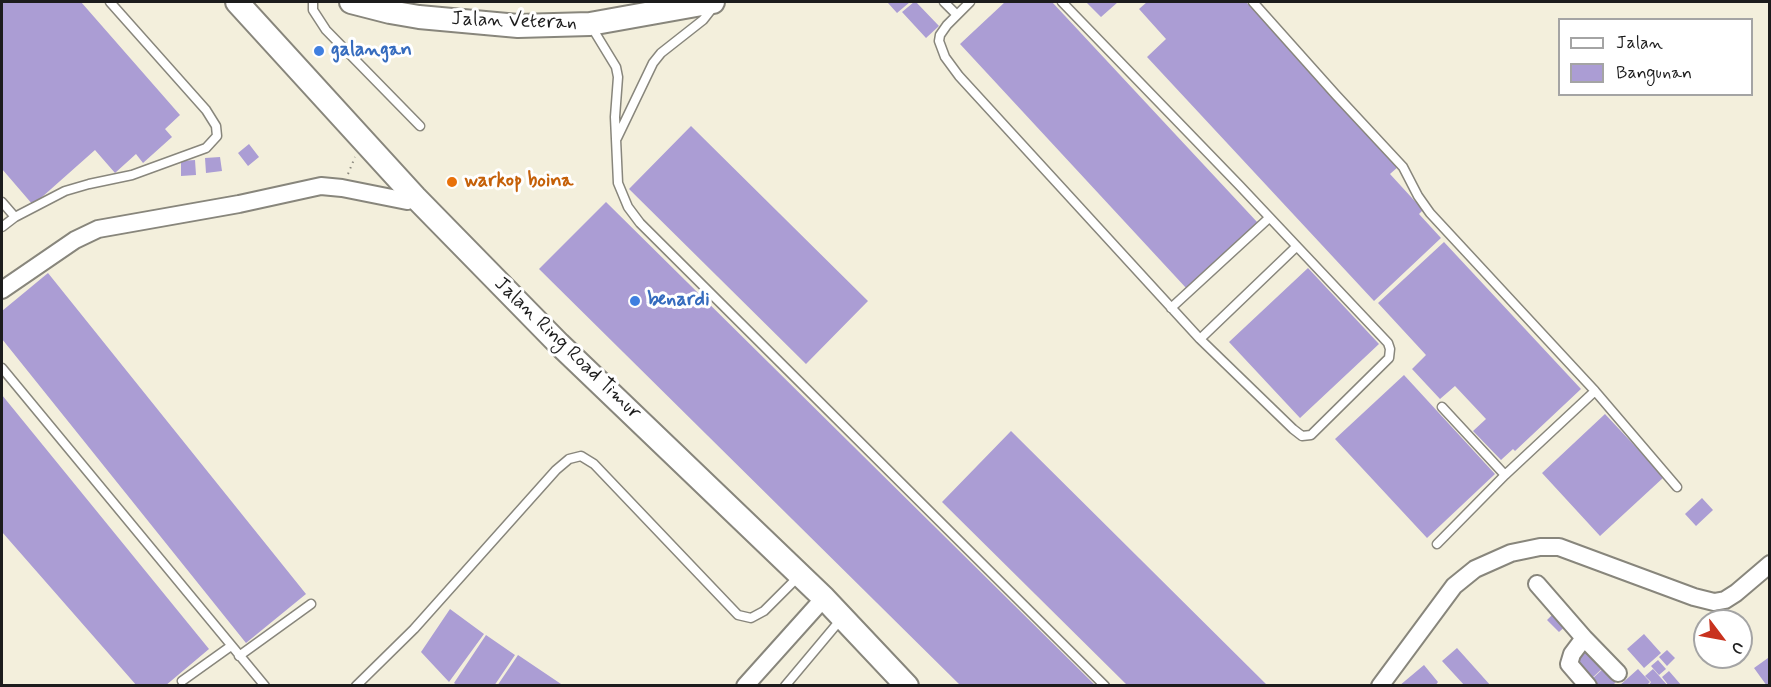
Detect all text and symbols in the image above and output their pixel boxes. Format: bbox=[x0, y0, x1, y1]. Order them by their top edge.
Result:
street label: Jalan Veteran bbox=[451, 8, 577, 36]
legend bbox=[1558, 18, 1753, 96]
text: Jalan bbox=[1616, 31, 1663, 55]
place label: galangan bbox=[331, 39, 412, 63]
marker: galangan bbox=[312, 44, 326, 58]
text: Bangunan bbox=[1616, 61, 1692, 85]
place label: warkop boina bbox=[464, 170, 573, 194]
marker: warkop boina bbox=[445, 175, 459, 189]
street label: Jalan Ring Road Timur bbox=[488, 273, 646, 425]
place label: benardi bbox=[647, 289, 710, 313]
marker: benardi bbox=[628, 294, 642, 308]
north arrow bbox=[1693, 609, 1753, 669]
text: U bbox=[1725, 638, 1749, 658]

